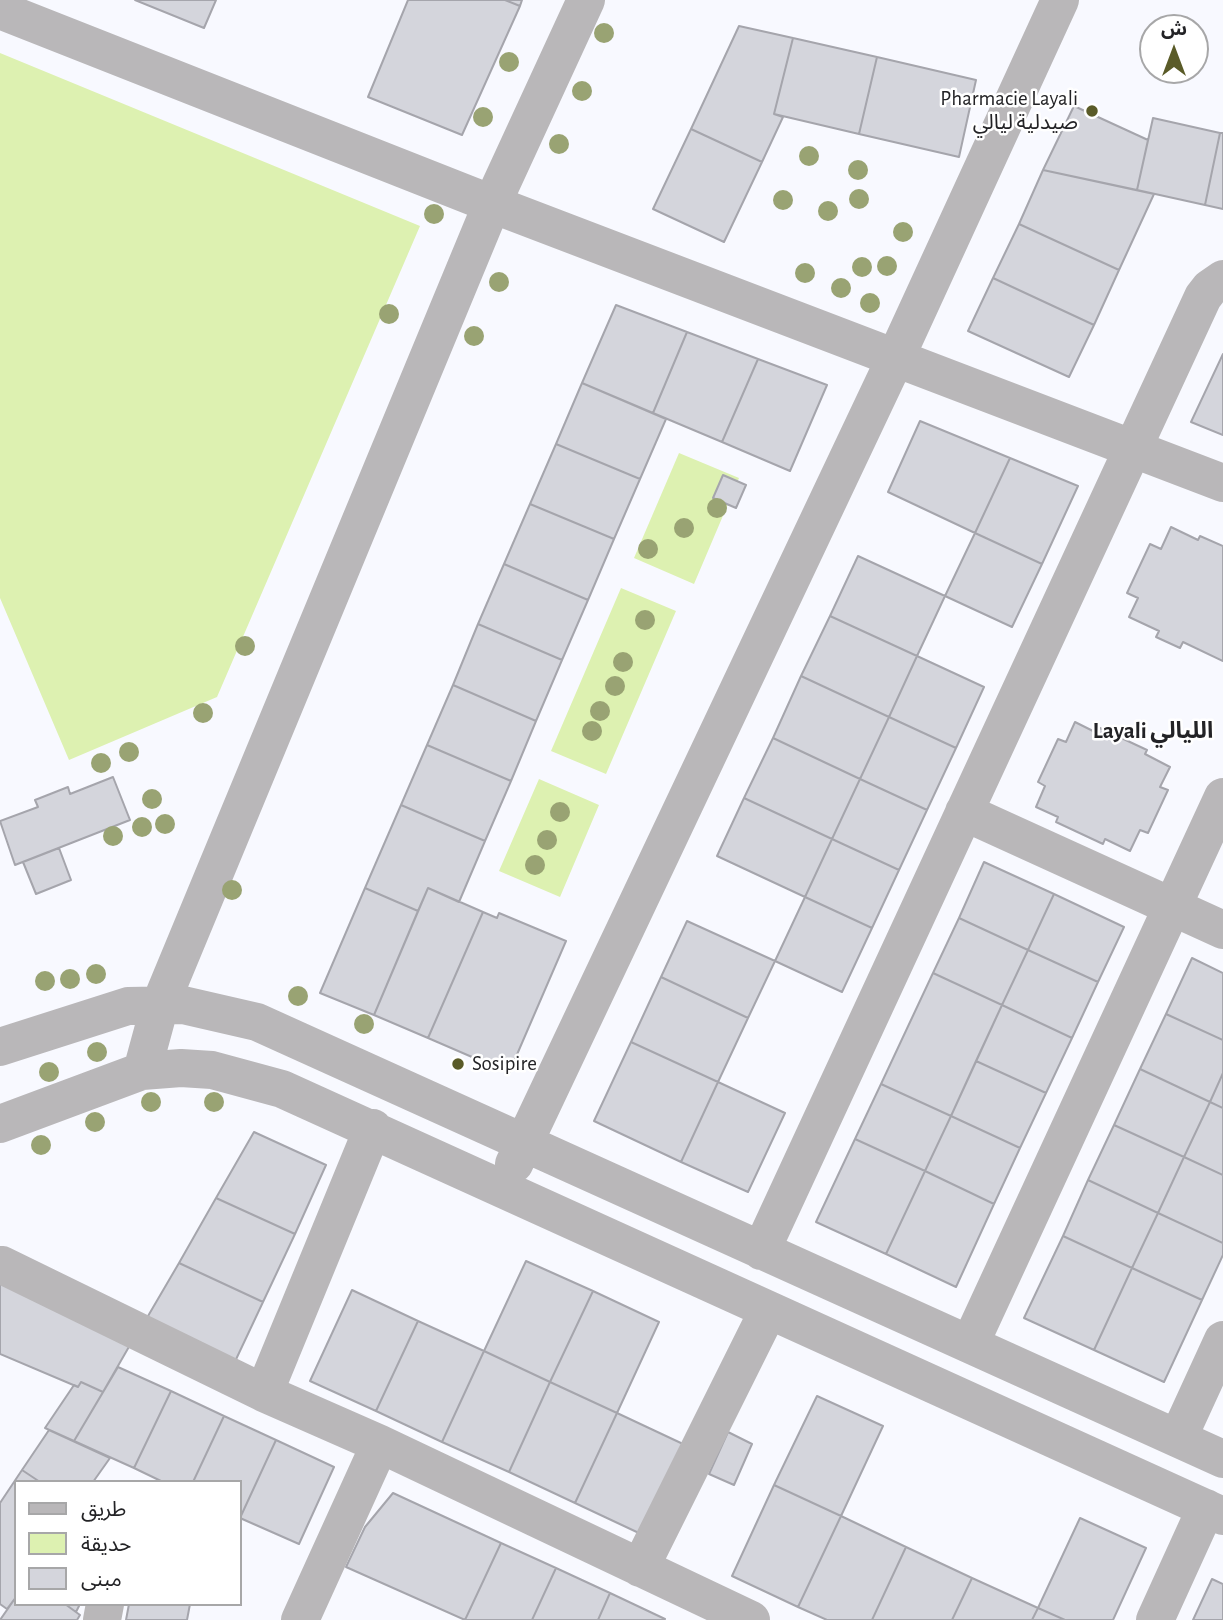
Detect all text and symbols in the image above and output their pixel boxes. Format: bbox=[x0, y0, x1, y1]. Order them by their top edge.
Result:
north arrow bbox=[1139, 14, 1209, 84]
text: ش bbox=[1161, 20, 1187, 39]
place label: Pharmacie Layali صيدلية ليالي bbox=[940, 86, 1078, 136]
marker: Pharmacie Layali صيدلية ليالي bbox=[1084, 103, 1100, 119]
district label: Layali الليالي bbox=[1093, 717, 1213, 745]
place label: Sosipire bbox=[472, 1051, 537, 1077]
marker: Sosipire bbox=[450, 1056, 466, 1072]
legend bbox=[14, 1480, 242, 1606]
text: طريق bbox=[81, 1499, 126, 1520]
text: حديقة bbox=[81, 1534, 131, 1555]
text: مبنى bbox=[81, 1569, 122, 1590]

